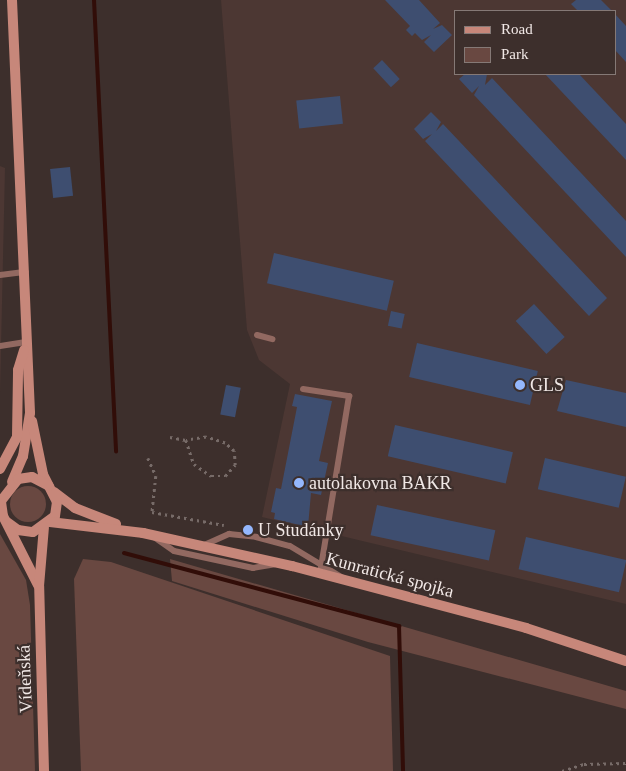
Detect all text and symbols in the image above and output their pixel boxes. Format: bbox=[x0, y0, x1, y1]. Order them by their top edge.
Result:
legend bbox=[454, 10, 616, 75]
text: Road bbox=[501, 21, 533, 37]
text: Park bbox=[501, 46, 529, 62]
place label: GLS bbox=[530, 374, 564, 396]
marker: GLS bbox=[514, 379, 526, 391]
place label: autolakovna BAKR bbox=[309, 472, 451, 494]
marker: autolakovna BAKR bbox=[293, 477, 305, 489]
place label: U Studánky bbox=[258, 519, 344, 541]
marker: U Studánky bbox=[242, 524, 254, 536]
street label: Kunratická spojka bbox=[324, 548, 456, 602]
street label: Vídeňská bbox=[13, 645, 37, 713]

